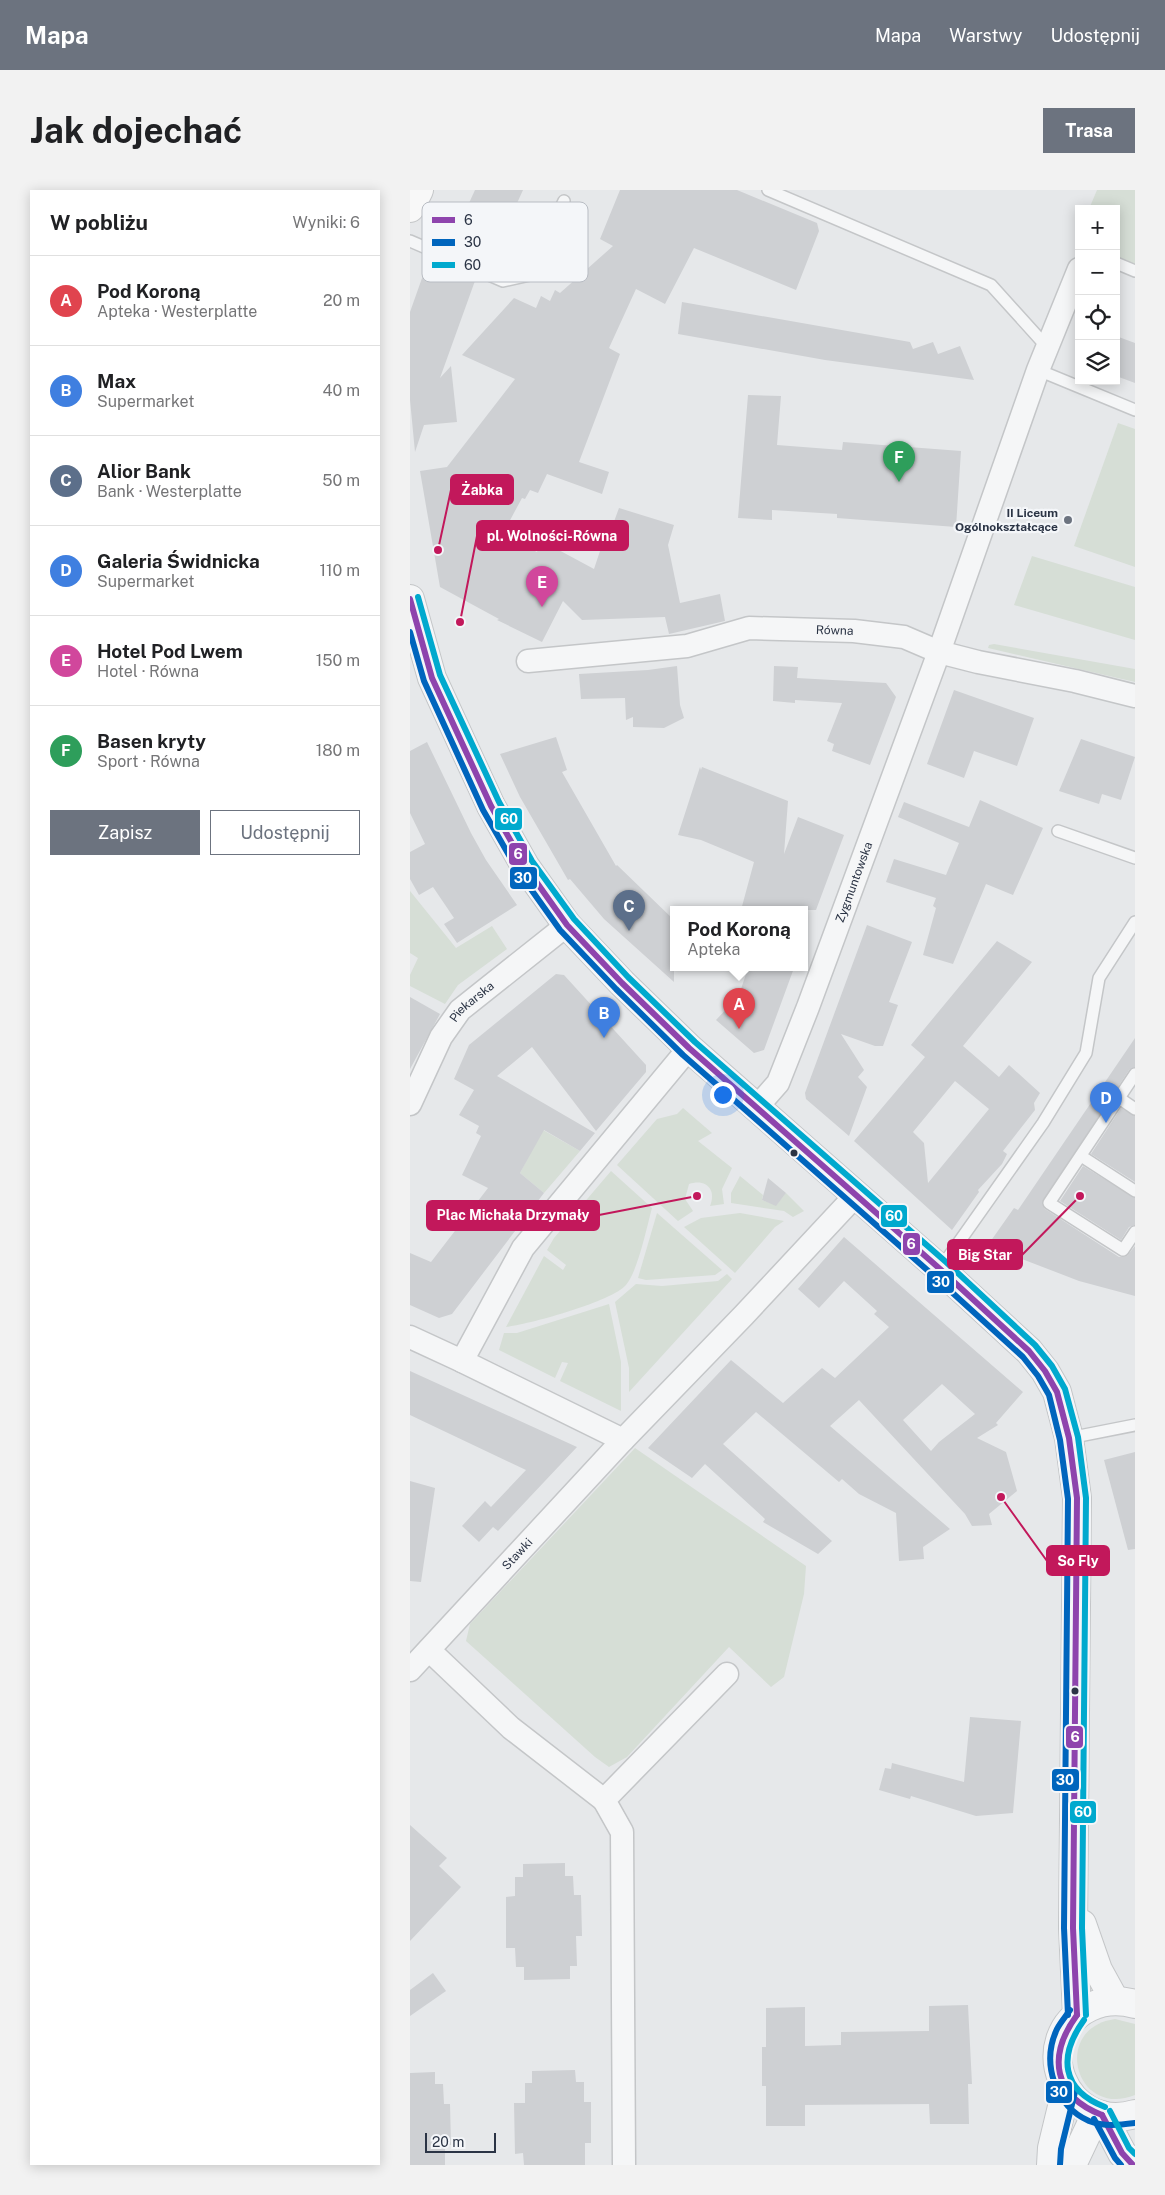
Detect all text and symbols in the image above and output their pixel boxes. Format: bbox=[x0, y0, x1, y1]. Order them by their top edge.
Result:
text: Mapa bbox=[25, 21, 89, 49]
text: Mapa bbox=[875, 25, 921, 46]
text: Warstwy bbox=[949, 25, 1022, 46]
text: Udostępnij bbox=[1050, 25, 1140, 46]
button: Trasa bbox=[1043, 108, 1135, 153]
text: Jak dojechać bbox=[30, 110, 242, 151]
legend bbox=[422, 202, 588, 282]
map controls bbox=[1075, 205, 1120, 385]
button: + bbox=[1075, 205, 1120, 250]
text: W pobliżu bbox=[50, 210, 148, 235]
text: 6 bbox=[464, 212, 473, 228]
text: Wyniki: 6 bbox=[293, 213, 360, 232]
text: 30 bbox=[464, 234, 481, 250]
button: − bbox=[1075, 250, 1120, 295]
text: 60 bbox=[464, 257, 481, 273]
text: Pod Koroną bbox=[97, 280, 201, 302]
text: A bbox=[60, 291, 72, 310]
text: 20 m bbox=[323, 291, 360, 310]
button: locate bbox=[1075, 295, 1120, 340]
text: Apteka · Westerplatte bbox=[97, 302, 257, 321]
button: layers bbox=[1075, 340, 1120, 385]
text: Max bbox=[97, 370, 136, 392]
text: B bbox=[61, 381, 71, 400]
text: 40 m bbox=[322, 381, 360, 400]
text: Supermarket bbox=[97, 392, 194, 411]
pin: F bbox=[883, 441, 915, 482]
text: Alior Bank bbox=[97, 460, 191, 482]
text: C bbox=[60, 471, 72, 490]
text: 50 m bbox=[322, 471, 360, 490]
callout: Żabka bbox=[451, 475, 513, 504]
text: Żabka bbox=[461, 481, 503, 498]
text: Bank · Westerplatte bbox=[97, 482, 242, 501]
place label: II Liceum Ogólnokształcące bbox=[955, 506, 1058, 534]
marker: II Liceum Ogólnokształcące bbox=[1062, 514, 1074, 526]
callout: pl. Wolności-Równa bbox=[477, 521, 628, 550]
text: pl. Wolności-Równa bbox=[487, 528, 617, 544]
text: Galeria Świdnicka bbox=[97, 550, 260, 572]
text: D bbox=[60, 561, 72, 580]
text: 110 m bbox=[319, 561, 360, 580]
pin: E bbox=[526, 566, 558, 607]
text: Supermarket bbox=[97, 572, 194, 591]
street label: Równa bbox=[816, 623, 854, 638]
text: Hotel Pod Lwem bbox=[97, 640, 243, 662]
text: E bbox=[61, 651, 71, 670]
text: 150 m bbox=[316, 651, 360, 670]
text: Hotel · Równa bbox=[97, 662, 199, 681]
text: Basen kryty bbox=[97, 730, 206, 752]
text: F bbox=[61, 741, 71, 760]
text: 180 m bbox=[316, 741, 360, 760]
text: Sport · Równa bbox=[97, 752, 200, 771]
line badge: 60 bbox=[494, 807, 523, 831]
button: Zapisz bbox=[50, 810, 200, 855]
button: Udostępnij bbox=[210, 810, 360, 855]
text: 60 bbox=[500, 811, 518, 827]
street label: Zygmuntowska bbox=[833, 840, 875, 925]
line badge: 6 bbox=[508, 842, 528, 866]
text: 6 bbox=[513, 846, 523, 862]
line badge: 30 bbox=[509, 866, 538, 890]
text: 30 bbox=[514, 870, 532, 886]
pin: C bbox=[613, 890, 645, 931]
popup bbox=[670, 906, 808, 971]
text: Pod Koroną bbox=[687, 918, 791, 940]
text: Apteka bbox=[687, 940, 740, 959]
street label: Piekarska bbox=[447, 979, 497, 1025]
pin: A bbox=[723, 988, 755, 1029]
pin: B bbox=[588, 997, 620, 1038]
your location bbox=[710, 1082, 736, 1108]
pin: D bbox=[1090, 1082, 1122, 1123]
unlabelled marker bbox=[789, 1148, 799, 1158]
callout: Plac Michała Drzymały bbox=[427, 1201, 599, 1230]
line badge: 60 bbox=[880, 1204, 908, 1228]
text: Plac Michała Drzymały bbox=[437, 1207, 590, 1223]
text: 60 bbox=[885, 1208, 903, 1224]
line badge: 6 bbox=[902, 1232, 921, 1256]
text: 6 bbox=[906, 1236, 916, 1252]
callout: Big Star bbox=[948, 1240, 1022, 1269]
text: Big Star bbox=[958, 1247, 1012, 1263]
line badge: 30 bbox=[926, 1270, 955, 1294]
text: 30 bbox=[932, 1274, 950, 1290]
street label: Stawki bbox=[499, 1535, 535, 1573]
callout: So Fly bbox=[1047, 1546, 1109, 1575]
text: So Fly bbox=[1057, 1553, 1099, 1569]
unlabelled marker bbox=[1070, 1686, 1080, 1696]
line badge: 6 bbox=[1065, 1725, 1084, 1749]
text: 6 bbox=[1070, 1729, 1080, 1745]
line badge: 30 bbox=[1051, 1768, 1080, 1792]
text: 30 bbox=[1056, 1772, 1074, 1788]
line badge: 60 bbox=[1069, 1800, 1097, 1824]
text: 60 bbox=[1074, 1804, 1092, 1820]
line badge: 30 bbox=[1045, 2080, 1073, 2104]
text: 30 bbox=[1050, 2084, 1068, 2100]
scale bar bbox=[425, 2130, 496, 2153]
text: 20 m bbox=[432, 2134, 464, 2150]

